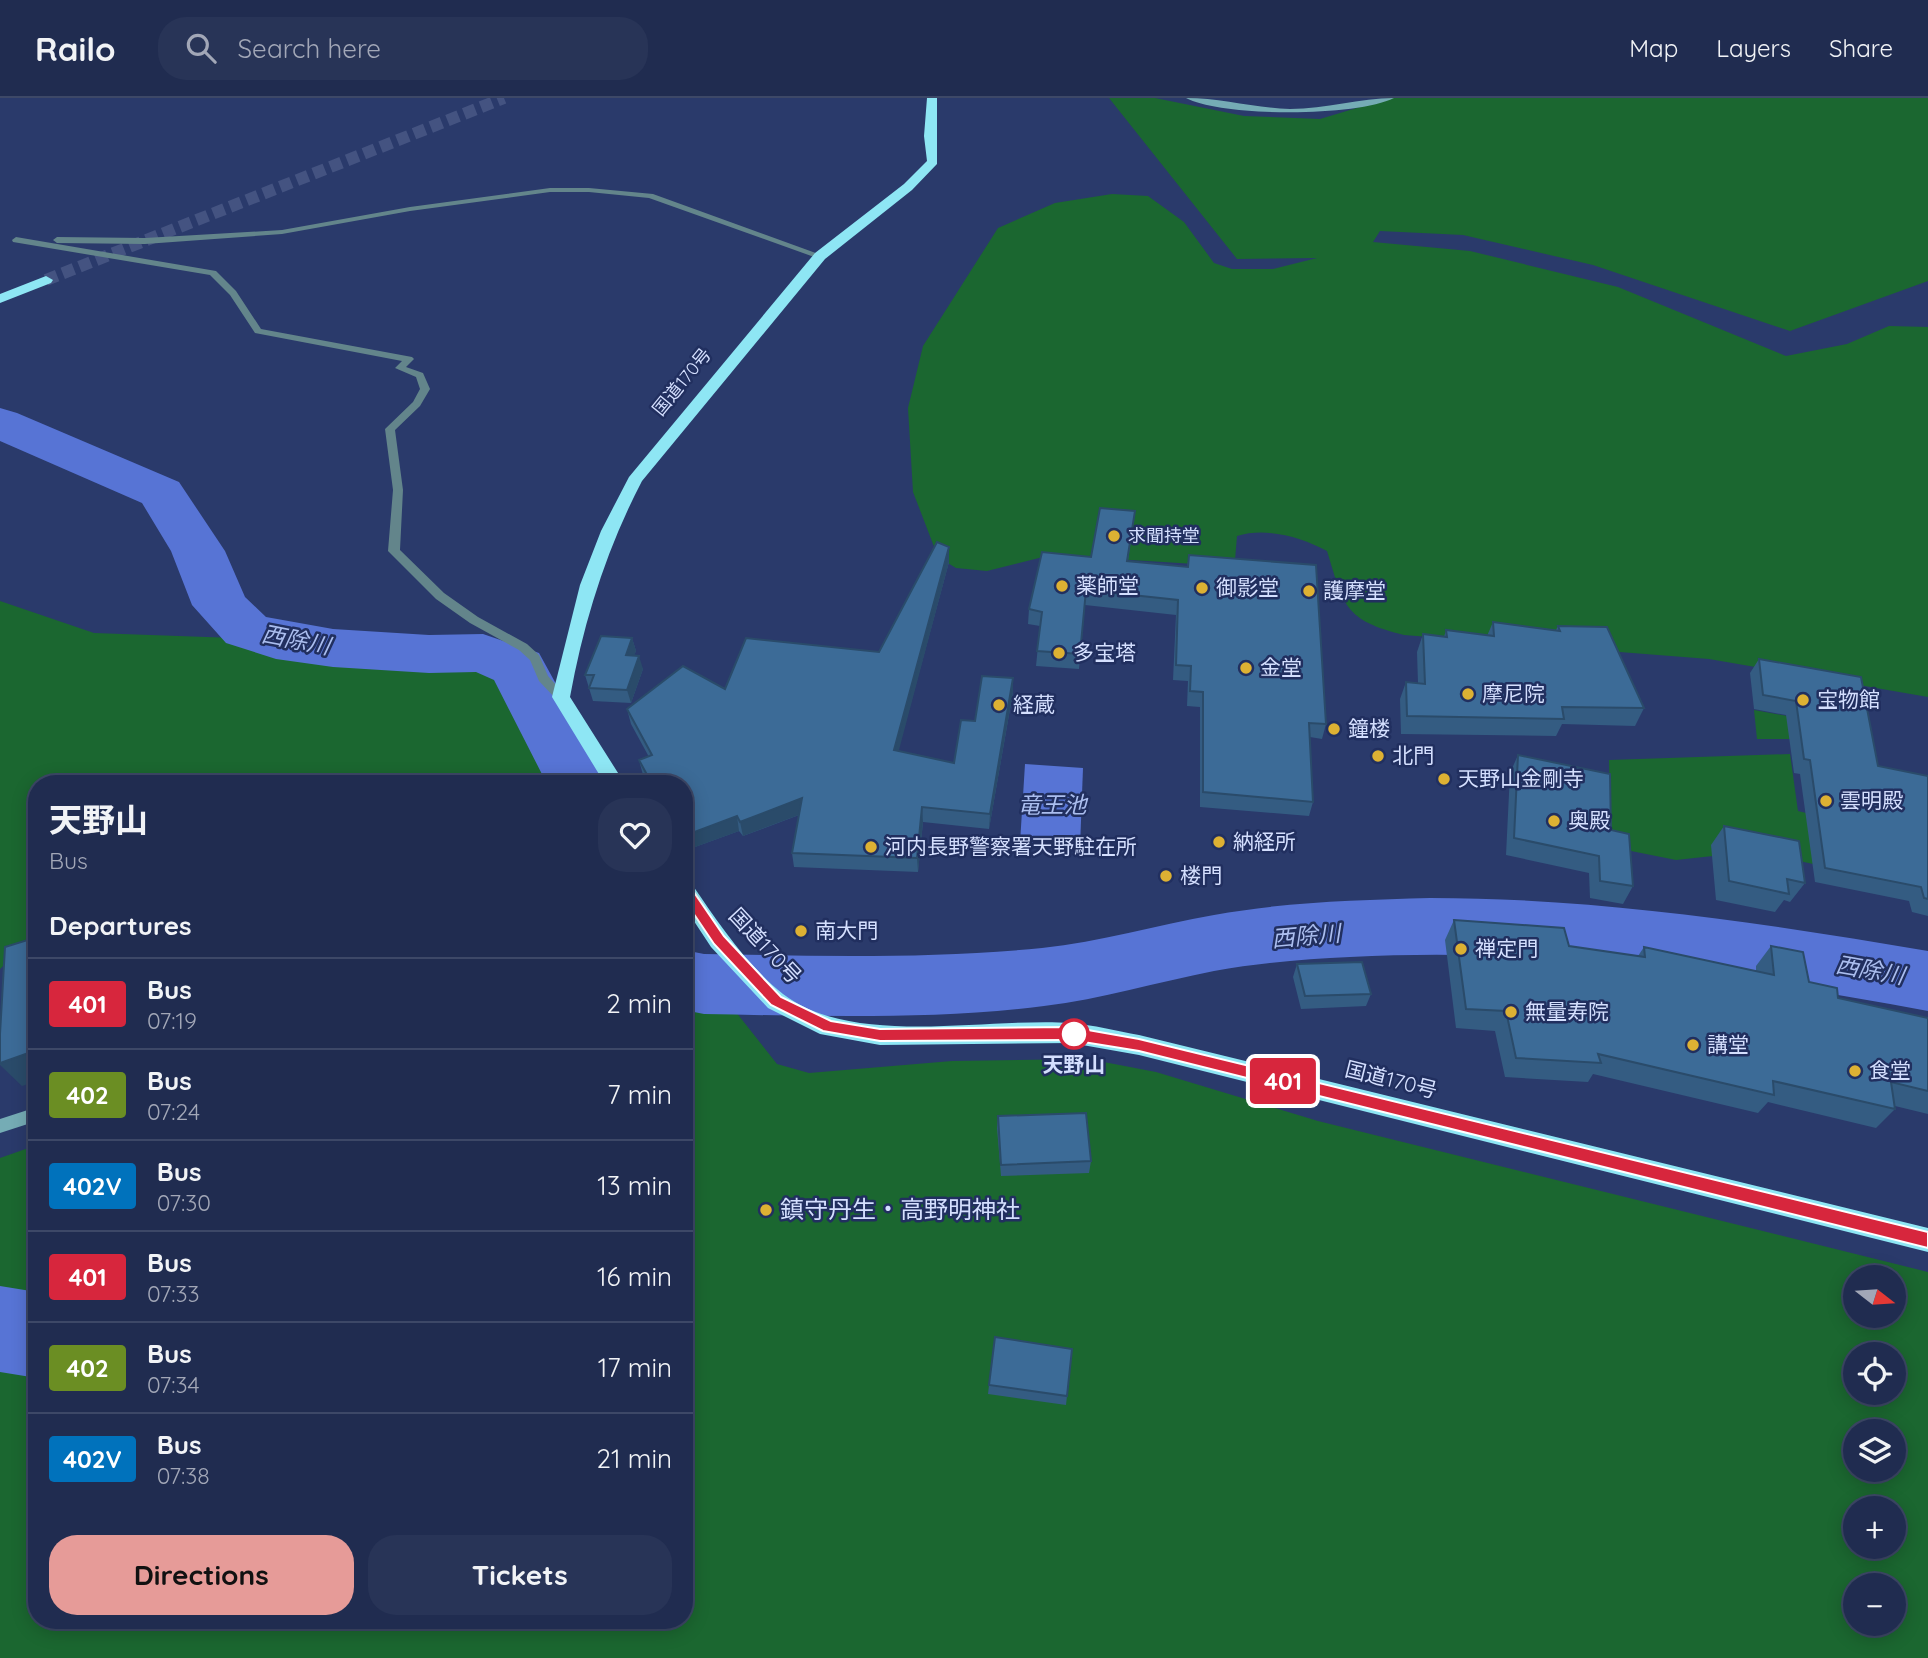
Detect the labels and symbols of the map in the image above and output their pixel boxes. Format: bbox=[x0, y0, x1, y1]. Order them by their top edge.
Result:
street label: 国道170号 bbox=[647, 343, 716, 420]
place label: 求聞持堂 bbox=[1128, 524, 1200, 547]
marker: 求聞持堂 bbox=[1106, 528, 1122, 544]
place label: 薬師堂 bbox=[1076, 572, 1139, 598]
place label: 御影堂 bbox=[1216, 574, 1279, 600]
place label: 護摩堂 bbox=[1323, 577, 1386, 603]
marker: 薬師堂 bbox=[1054, 578, 1070, 594]
marker: 御影堂 bbox=[1194, 580, 1210, 596]
marker: 護摩堂 bbox=[1301, 583, 1317, 599]
water label: 西除川 bbox=[259, 619, 336, 661]
place label: 多宝塔 bbox=[1073, 639, 1136, 665]
marker: 多宝塔 bbox=[1051, 645, 1067, 661]
place label: 金堂 bbox=[1260, 654, 1302, 680]
marker: 金堂 bbox=[1238, 660, 1254, 676]
place label: 摩尼院 bbox=[1482, 680, 1545, 706]
marker: 摩尼院 bbox=[1460, 686, 1476, 702]
place label: 宝物館 bbox=[1817, 686, 1880, 712]
place label: 経蔵 bbox=[1013, 691, 1055, 717]
marker: 宝物館 bbox=[1795, 692, 1811, 708]
marker: 経蔵 bbox=[991, 697, 1007, 713]
place label: 鐘楼 bbox=[1348, 715, 1390, 741]
marker: 鐘楼 bbox=[1326, 721, 1342, 737]
place label: 北門 bbox=[1392, 742, 1434, 768]
marker: 北門 bbox=[1370, 748, 1386, 764]
place label: 天野山金剛寺 bbox=[1458, 765, 1584, 791]
marker: 天野山金剛寺 bbox=[1436, 771, 1452, 787]
place label: 雲明殿 bbox=[1840, 787, 1903, 813]
water label: 竜王池 bbox=[1018, 790, 1089, 819]
marker: 雲明殿 bbox=[1818, 793, 1834, 809]
place label: 奥殿 bbox=[1568, 807, 1610, 833]
marker: 奥殿 bbox=[1546, 813, 1562, 829]
place label: 納経所 bbox=[1233, 828, 1296, 854]
place label: 河内長野警察署天野駐在所 bbox=[885, 833, 1137, 859]
marker: 納経所 bbox=[1211, 834, 1227, 850]
marker: 河内長野警察署天野駐在所 bbox=[863, 839, 879, 855]
place label: 楼門 bbox=[1180, 862, 1222, 888]
marker: 楼門 bbox=[1158, 868, 1174, 884]
street label: 国道170号 bbox=[724, 902, 807, 989]
place label: 南大門 bbox=[815, 917, 878, 943]
water label: 西除川 bbox=[1270, 918, 1345, 953]
marker: 南大門 bbox=[793, 923, 809, 939]
place label: 禅定門 bbox=[1475, 935, 1538, 961]
marker: 禅定門 bbox=[1453, 941, 1469, 957]
water label: 西除川 bbox=[1834, 949, 1910, 990]
place label: 無量寿院 bbox=[1525, 998, 1609, 1024]
marker: 無量寿院 bbox=[1503, 1004, 1519, 1020]
marker: 天野山 bbox=[1059, 1019, 1089, 1049]
place label: 講堂 bbox=[1707, 1031, 1749, 1057]
marker: 講堂 bbox=[1685, 1037, 1701, 1053]
place label: 天野山 bbox=[1043, 1051, 1106, 1077]
street label: 国道170号 bbox=[1342, 1055, 1440, 1103]
place label: 食堂 bbox=[1869, 1057, 1911, 1083]
line badge: 401 bbox=[1243, 1058, 1323, 1104]
marker: 食堂 bbox=[1847, 1063, 1863, 1079]
place label: 鎮守丹生・高野明神社 bbox=[780, 1194, 1020, 1224]
marker: 鎮守丹生・高野明神社 bbox=[758, 1202, 774, 1218]
north arrow bbox=[1843, 1265, 1906, 1328]

